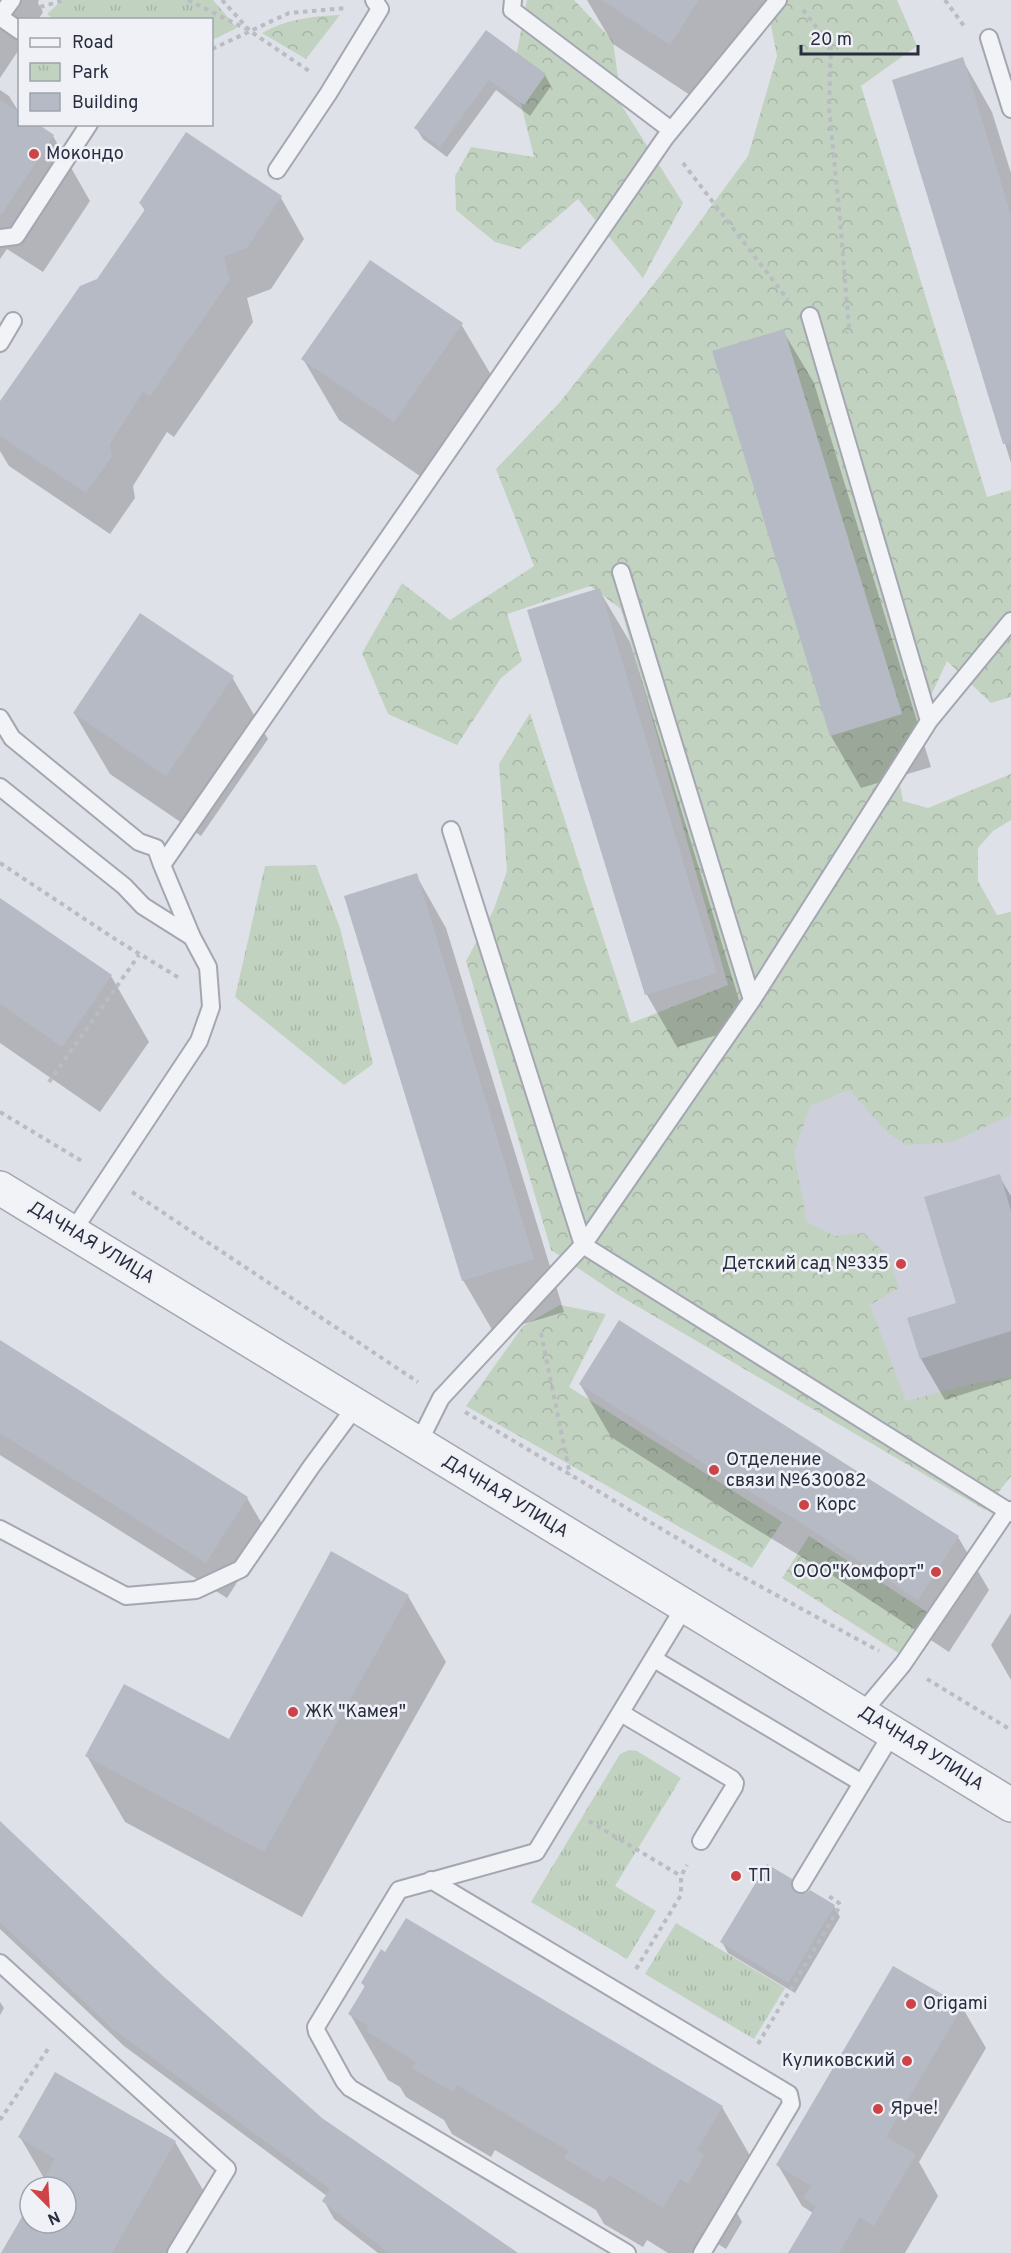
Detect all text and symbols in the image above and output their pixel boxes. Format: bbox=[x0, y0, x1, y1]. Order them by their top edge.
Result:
legend bbox=[18, 18, 213, 126]
scale bar bbox=[801, 18, 918, 56]
text: 20 m bbox=[810, 29, 852, 52]
text: Road bbox=[72, 32, 114, 55]
text: Park bbox=[72, 62, 109, 85]
text: Building bbox=[72, 92, 138, 115]
place label: Мокондо bbox=[46, 143, 124, 166]
marker: Мокондо bbox=[27, 147, 41, 161]
street label: ДАЧНАЯ УЛИЦА bbox=[24, 1196, 158, 1290]
place label: Детский сад №335 bbox=[722, 1253, 889, 1276]
marker: Детский сад №335 bbox=[894, 1257, 908, 1271]
place label: Отделение связи №630082 bbox=[726, 1449, 866, 1493]
street label: ДАЧНАЯ УЛИЦА bbox=[438, 1450, 572, 1544]
marker: Отделение связи №630082 bbox=[707, 1463, 721, 1477]
place label: Корс bbox=[816, 1494, 857, 1517]
marker: Корс bbox=[797, 1498, 811, 1512]
place label: ООО"Комфорт" bbox=[793, 1561, 924, 1584]
marker: ООО"Комфорт" bbox=[929, 1565, 943, 1579]
place label: ЖК "Камея" bbox=[305, 1701, 406, 1724]
street label: ДАЧНАЯ УЛИЦА bbox=[854, 1701, 988, 1797]
marker: ЖК "Камея" bbox=[286, 1705, 300, 1719]
place label: ТП bbox=[748, 1865, 771, 1888]
marker: ТП bbox=[729, 1869, 743, 1883]
place label: Origami bbox=[923, 1993, 987, 2016]
marker: Origami bbox=[904, 1997, 918, 2011]
place label: Куликовский bbox=[782, 2050, 895, 2073]
marker: Куликовский bbox=[900, 2054, 914, 2068]
place label: Ярче! bbox=[890, 2098, 938, 2121]
marker: Ярче! bbox=[871, 2102, 885, 2116]
north arrow bbox=[18, 2175, 78, 2235]
text: N bbox=[44, 2205, 63, 2228]

